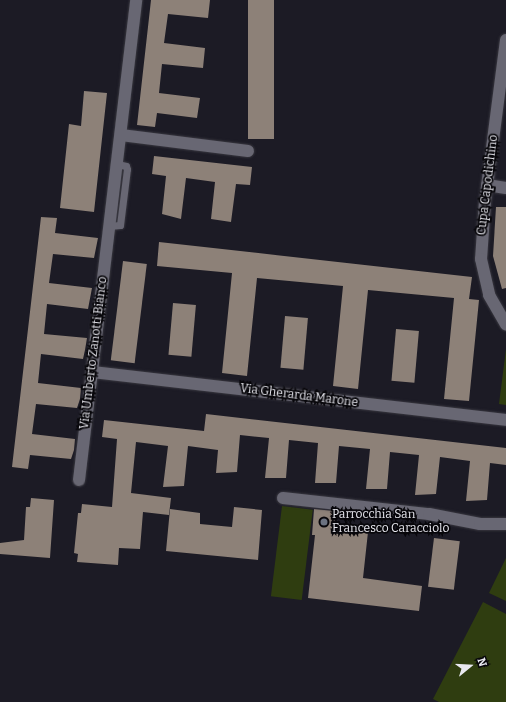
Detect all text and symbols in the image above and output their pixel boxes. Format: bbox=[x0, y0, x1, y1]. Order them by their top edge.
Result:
street label: Cupa Capodichino bbox=[475, 134, 501, 236]
street label: Via Umberto Zanotti Bianco bbox=[77, 276, 111, 430]
street label: Via Gherarda Marone bbox=[239, 382, 359, 410]
place label: Parrocchia San Francesco Caracciolo bbox=[332, 508, 449, 536]
marker: Parrocchia San Francesco Caracciolo bbox=[319, 517, 329, 527]
north arrow bbox=[450, 646, 490, 686]
text: N bbox=[474, 656, 489, 668]

